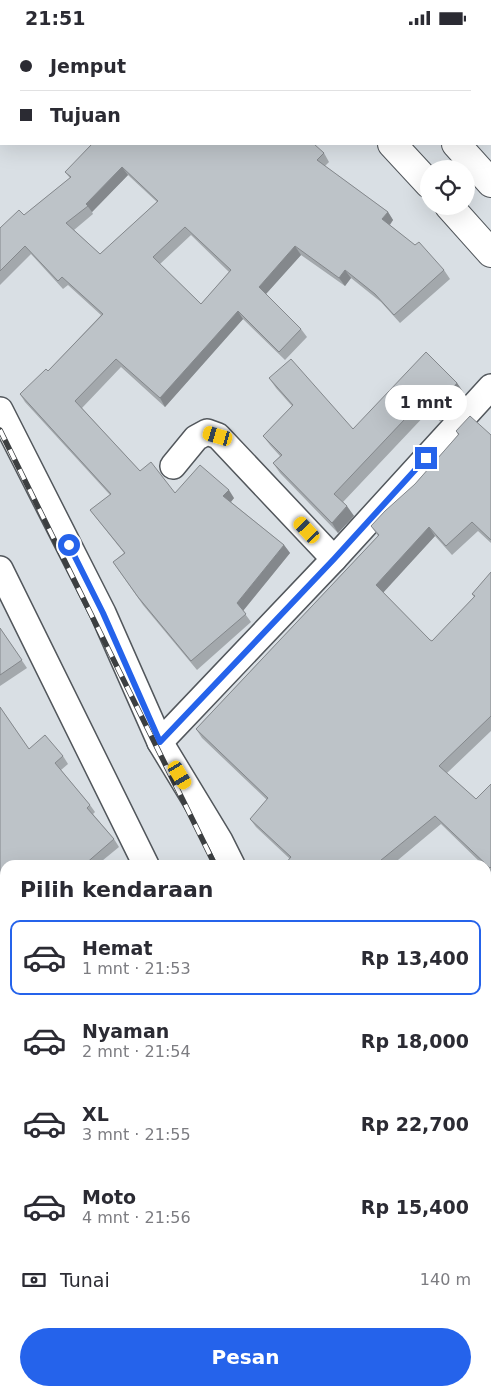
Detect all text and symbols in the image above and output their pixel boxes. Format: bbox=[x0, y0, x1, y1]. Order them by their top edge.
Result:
text: 21:51 bbox=[25, 7, 85, 29]
text: Jemput bbox=[50, 55, 126, 77]
text: Tujuan bbox=[50, 104, 121, 126]
map controls bbox=[420, 160, 475, 215]
button: locate bbox=[420, 160, 475, 215]
callout: 1 mnt bbox=[385, 385, 467, 421]
text: 1 mnt bbox=[400, 393, 452, 412]
car bbox=[201, 425, 234, 447]
route end bbox=[415, 447, 437, 469]
car bbox=[291, 514, 322, 546]
route start bbox=[58, 534, 80, 556]
car bbox=[165, 758, 194, 792]
text: Pilih kendaraan bbox=[20, 877, 214, 902]
icon: car bbox=[22, 935, 67, 980]
text: Hemat bbox=[82, 937, 153, 959]
text: Rp 13,400 bbox=[361, 947, 469, 969]
text: 1 mnt · 21:53 bbox=[82, 959, 191, 978]
icon: car bbox=[22, 1018, 67, 1063]
text: Nyaman bbox=[82, 1020, 169, 1042]
text: Rp 18,000 bbox=[361, 1030, 469, 1052]
text: 2 mnt · 21:54 bbox=[82, 1042, 191, 1061]
icon: car bbox=[22, 1101, 67, 1146]
text: XL bbox=[82, 1103, 109, 1125]
text: Rp 22,700 bbox=[361, 1113, 469, 1135]
text: 3 mnt · 21:55 bbox=[82, 1125, 191, 1144]
icon: car bbox=[22, 1184, 67, 1229]
text: Moto bbox=[82, 1186, 136, 1208]
text: Rp 15,400 bbox=[361, 1196, 469, 1218]
text: 4 mnt · 21:56 bbox=[82, 1208, 191, 1227]
icon: cash bbox=[20, 1266, 48, 1294]
text: Tunai bbox=[60, 1269, 110, 1291]
text: 140 m bbox=[420, 1270, 471, 1289]
button: Pesan bbox=[20, 1328, 471, 1386]

